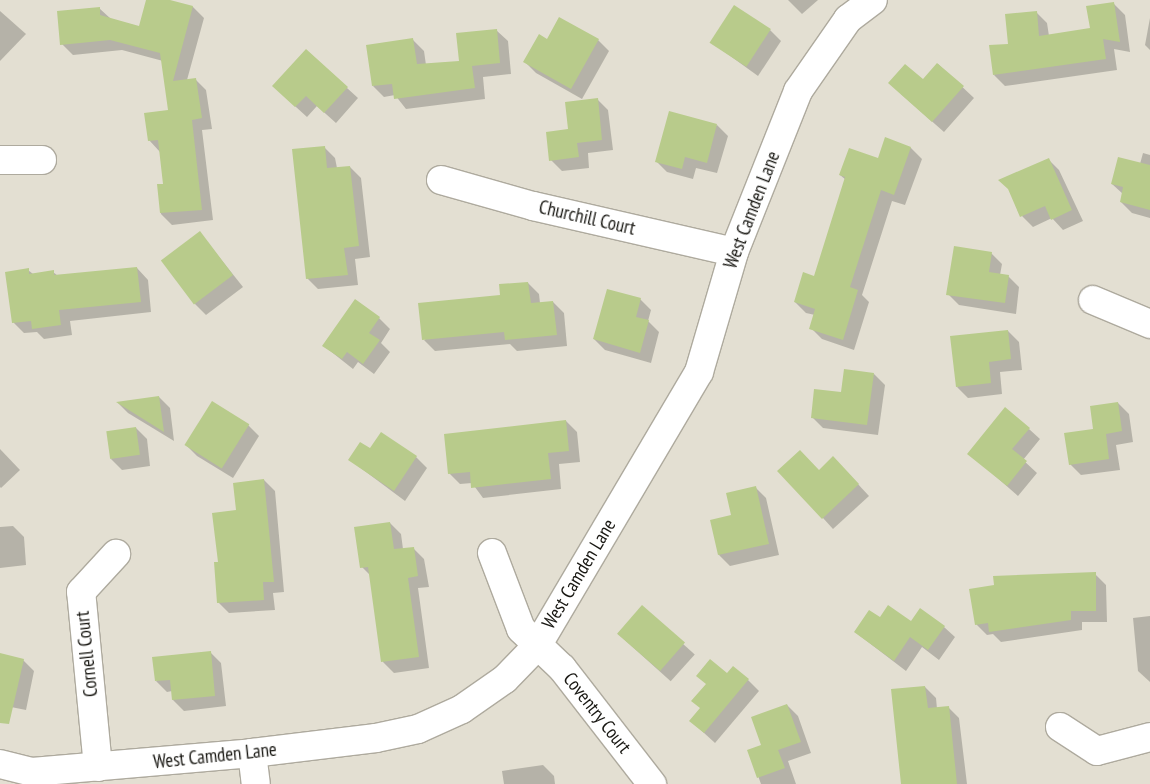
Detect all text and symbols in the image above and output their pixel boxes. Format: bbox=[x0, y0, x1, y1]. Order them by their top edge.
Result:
street label: West Camden Lane bbox=[719, 148, 785, 272]
street label: Churchill Court bbox=[537, 196, 637, 240]
street label: West Camden Lane bbox=[537, 515, 621, 633]
street label: Cornell Court bbox=[71, 610, 103, 698]
street label: Coventry Court bbox=[558, 668, 636, 758]
street label: West Camden Lane bbox=[152, 738, 278, 774]

